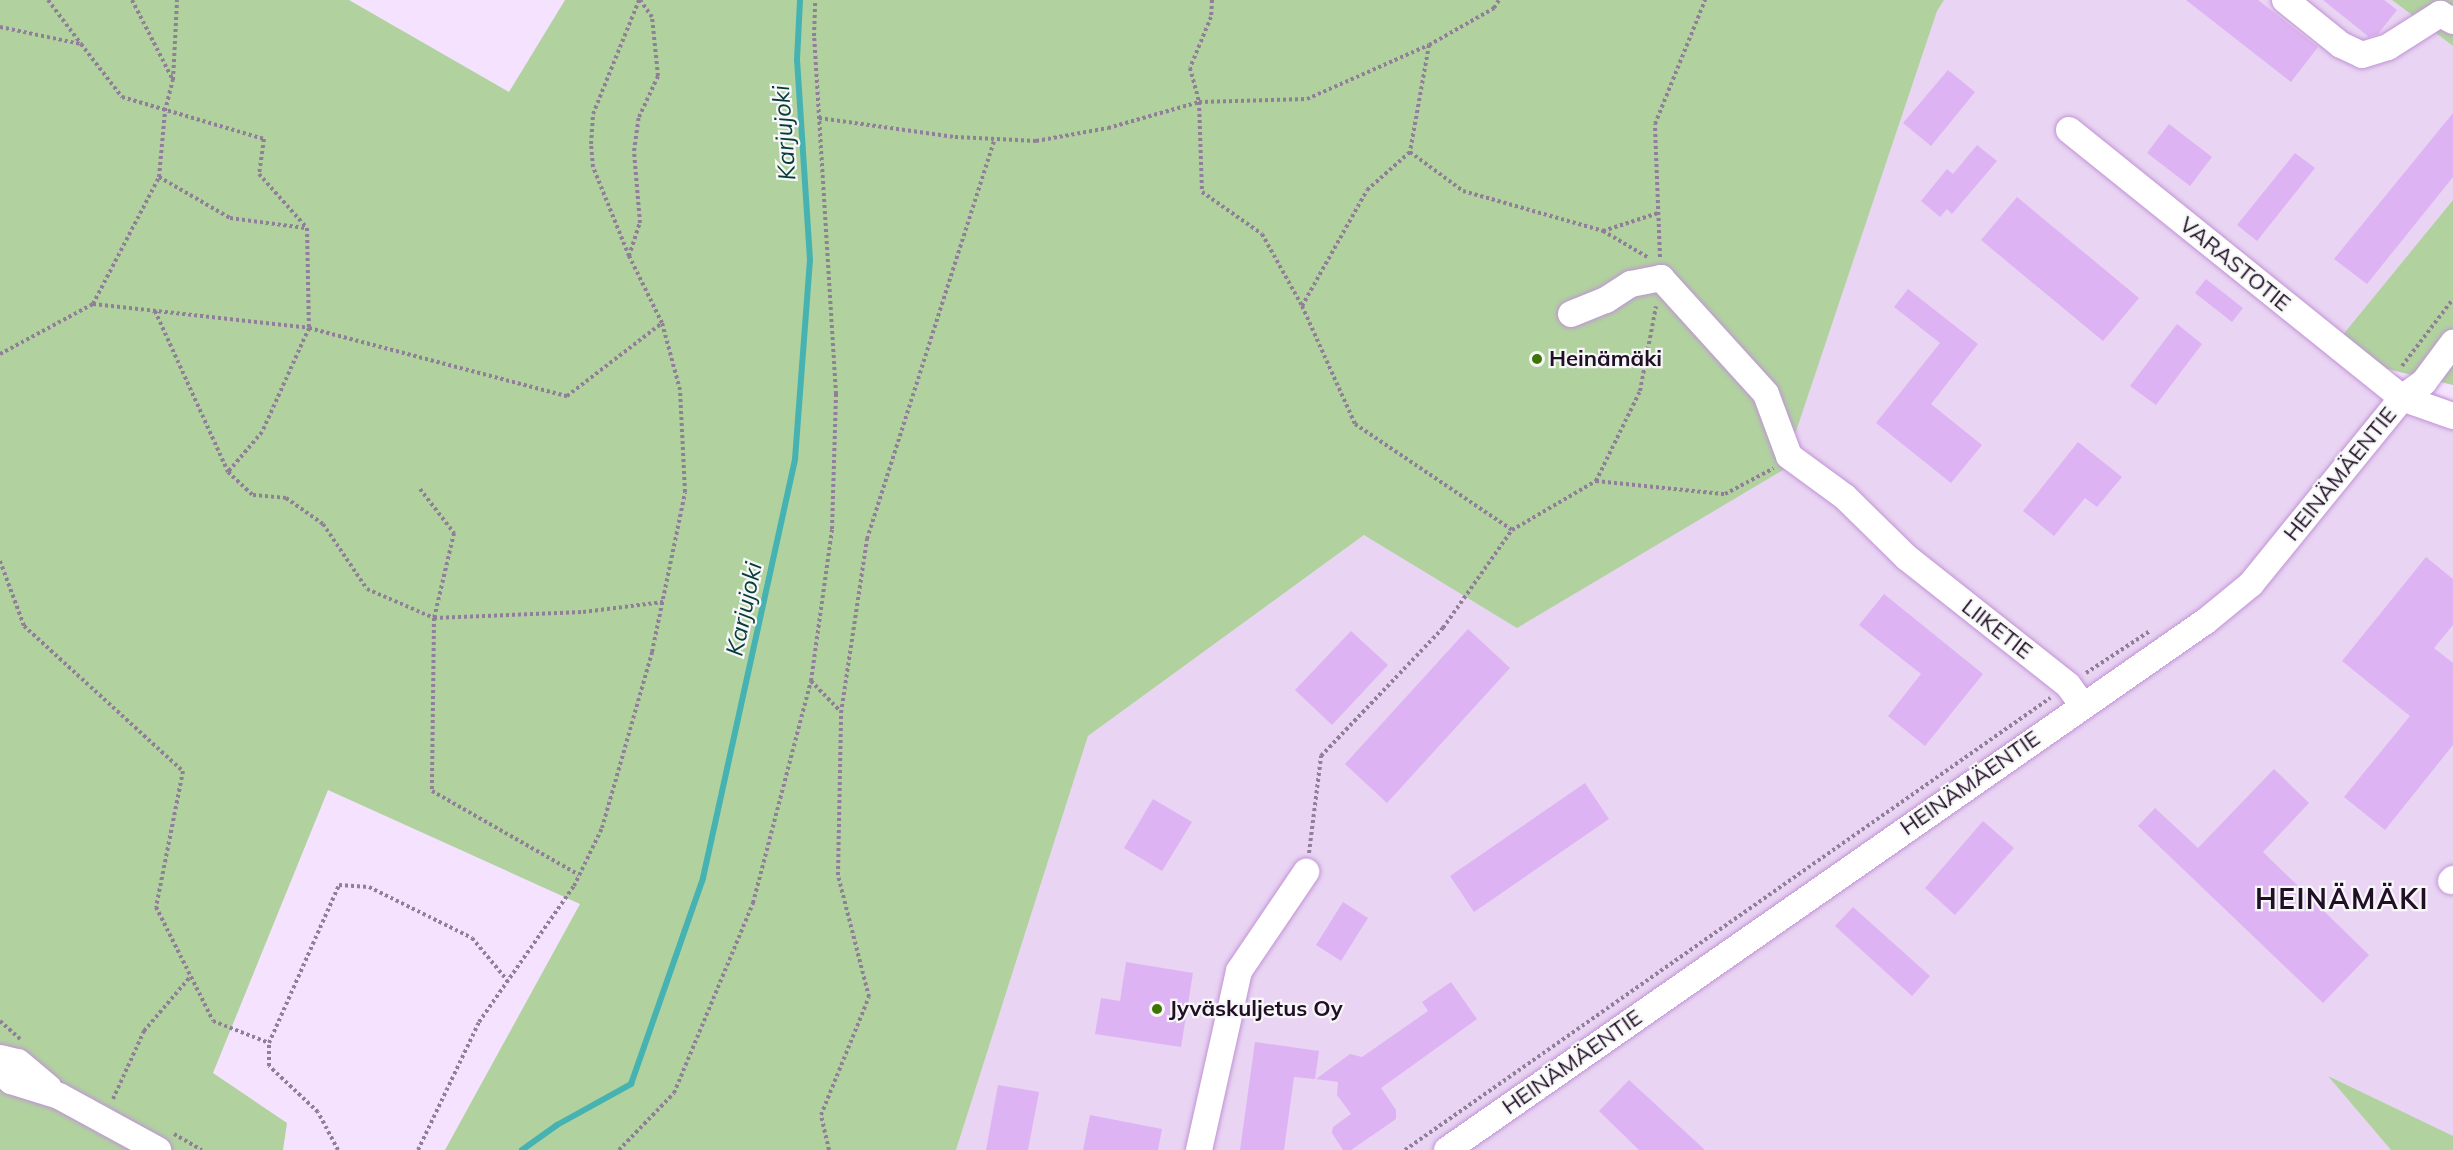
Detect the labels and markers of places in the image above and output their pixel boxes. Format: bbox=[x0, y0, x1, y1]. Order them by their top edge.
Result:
place label: Heinämäki bbox=[1549, 346, 1662, 372]
marker: Heinämäki bbox=[1530, 352, 1544, 366]
place label: Jyväskuljetus Oy bbox=[1169, 996, 1343, 1022]
marker: Jyväskuljetus Oy bbox=[1150, 1002, 1164, 1016]

